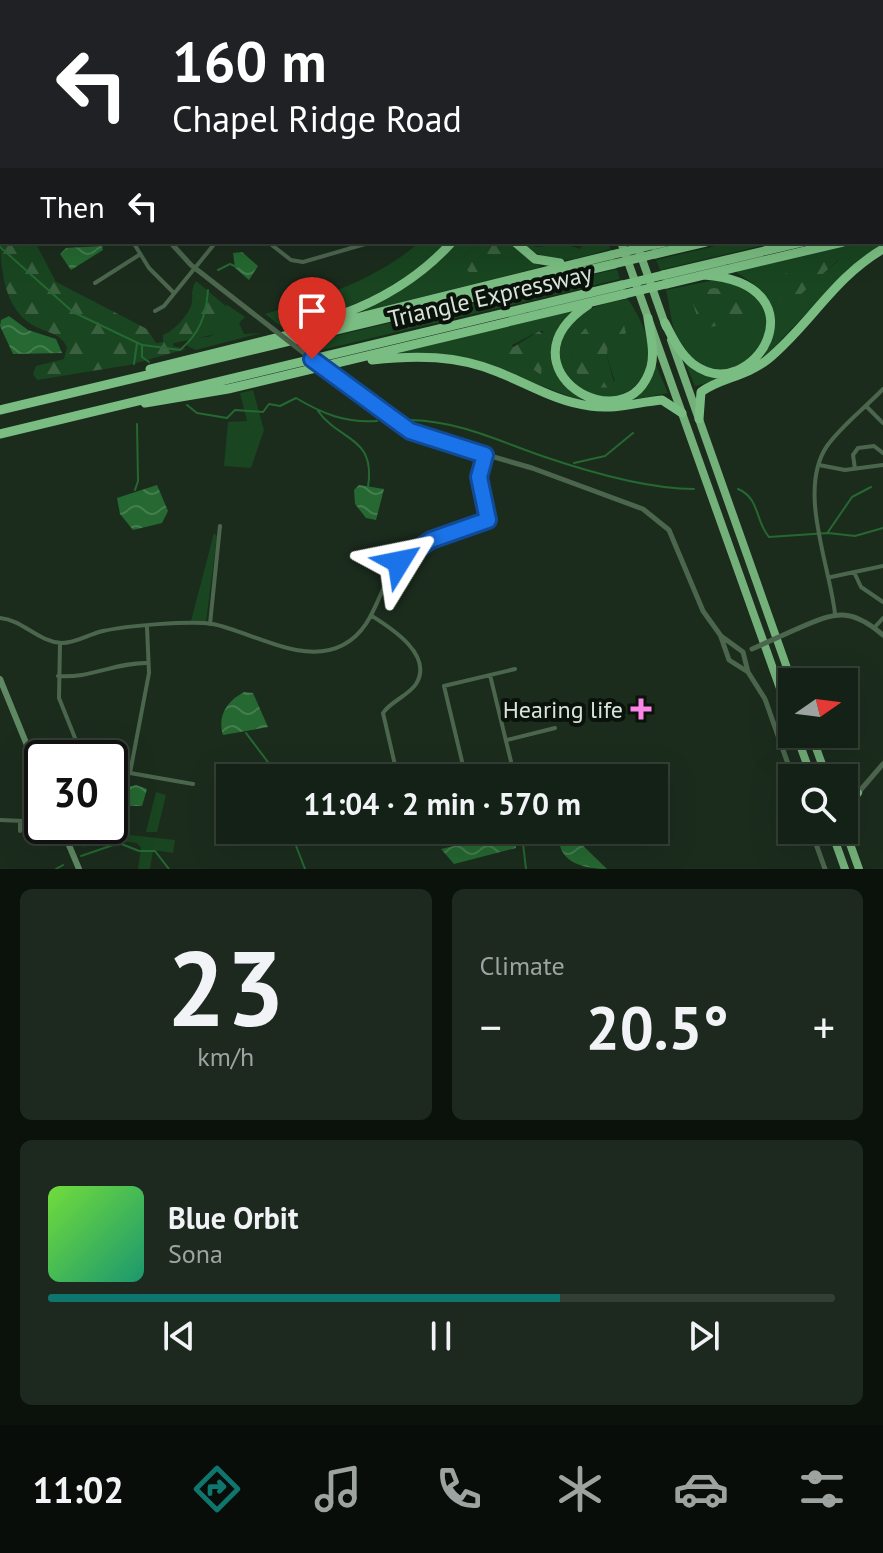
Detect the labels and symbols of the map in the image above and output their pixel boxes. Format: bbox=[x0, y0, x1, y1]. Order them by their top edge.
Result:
street label: Triangle Expressway bbox=[385, 257, 595, 335]
pin bbox=[278, 277, 346, 359]
position arrow bbox=[357, 520, 441, 604]
north arrow bbox=[778, 668, 858, 748]
place label: Hearing life bbox=[503, 694, 623, 725]
marker: Hearing life bbox=[630, 698, 652, 720]
speed limit sign: 30 bbox=[24, 740, 128, 844]

